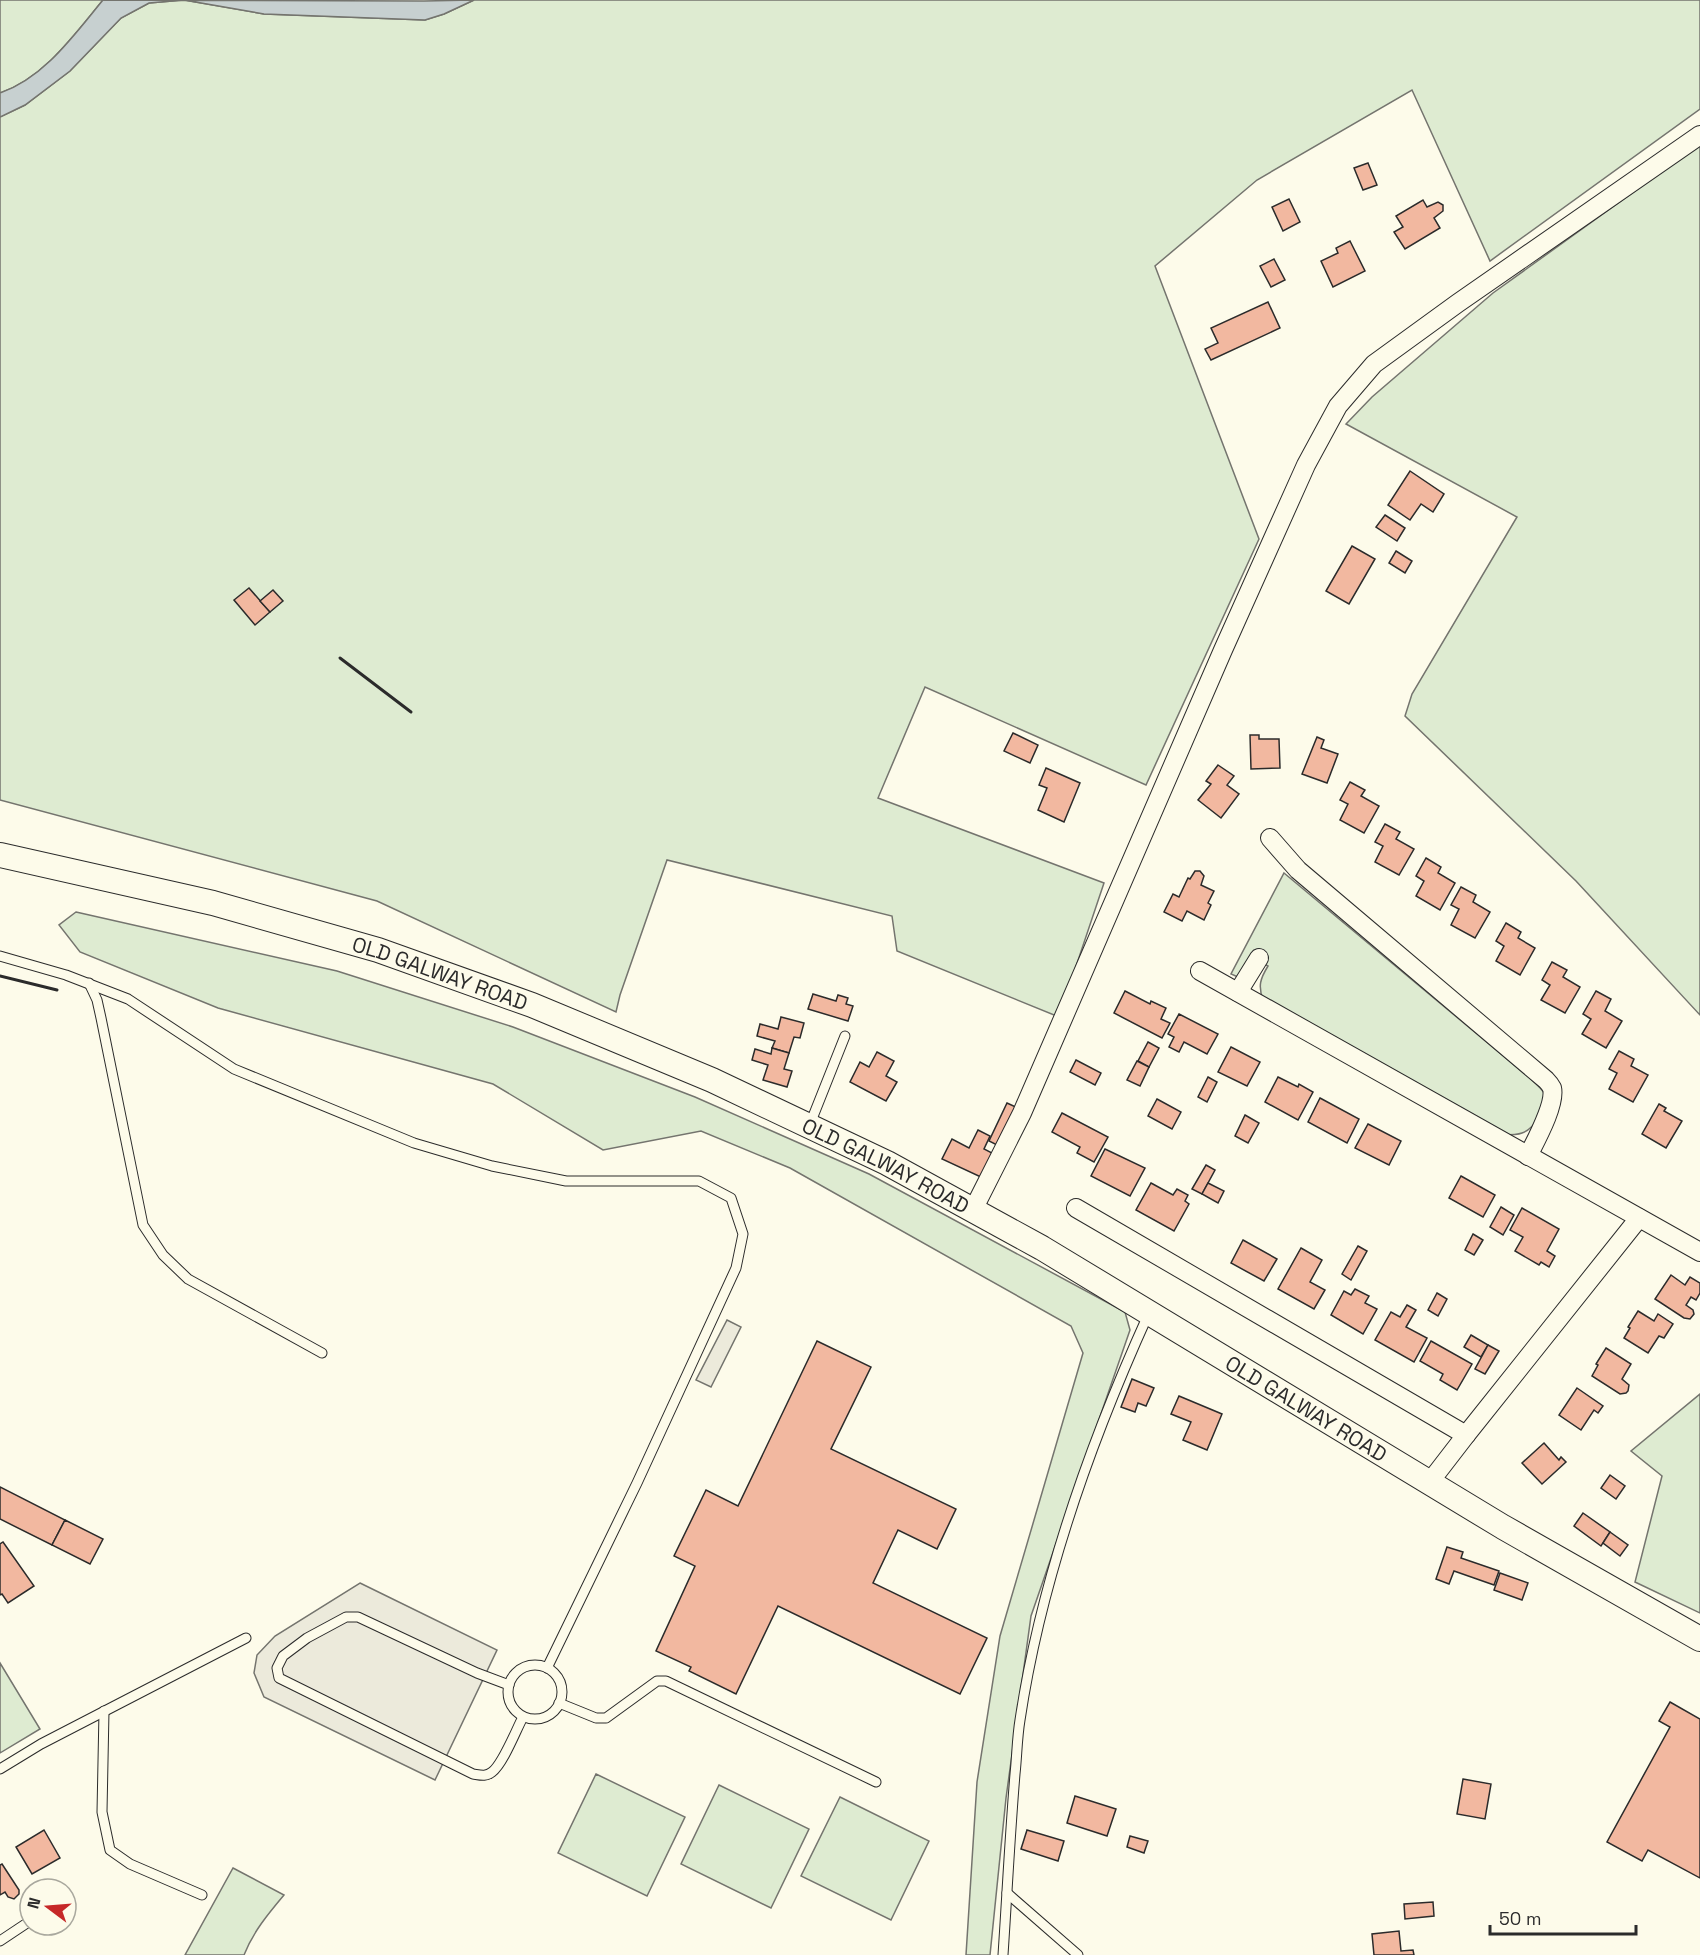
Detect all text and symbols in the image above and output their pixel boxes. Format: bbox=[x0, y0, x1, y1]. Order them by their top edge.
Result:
street label: OLD GALWAY ROAD bbox=[349, 930, 532, 1016]
street label: OLD GALWAY ROAD bbox=[798, 1111, 974, 1219]
street label: OLD GALWAY ROAD bbox=[1221, 1349, 1392, 1467]
north arrow bbox=[18, 1877, 78, 1937]
text: N bbox=[22, 1895, 46, 1911]
scale bar bbox=[1490, 1898, 1636, 1936]
text: 50 m bbox=[1499, 1907, 1541, 1930]

